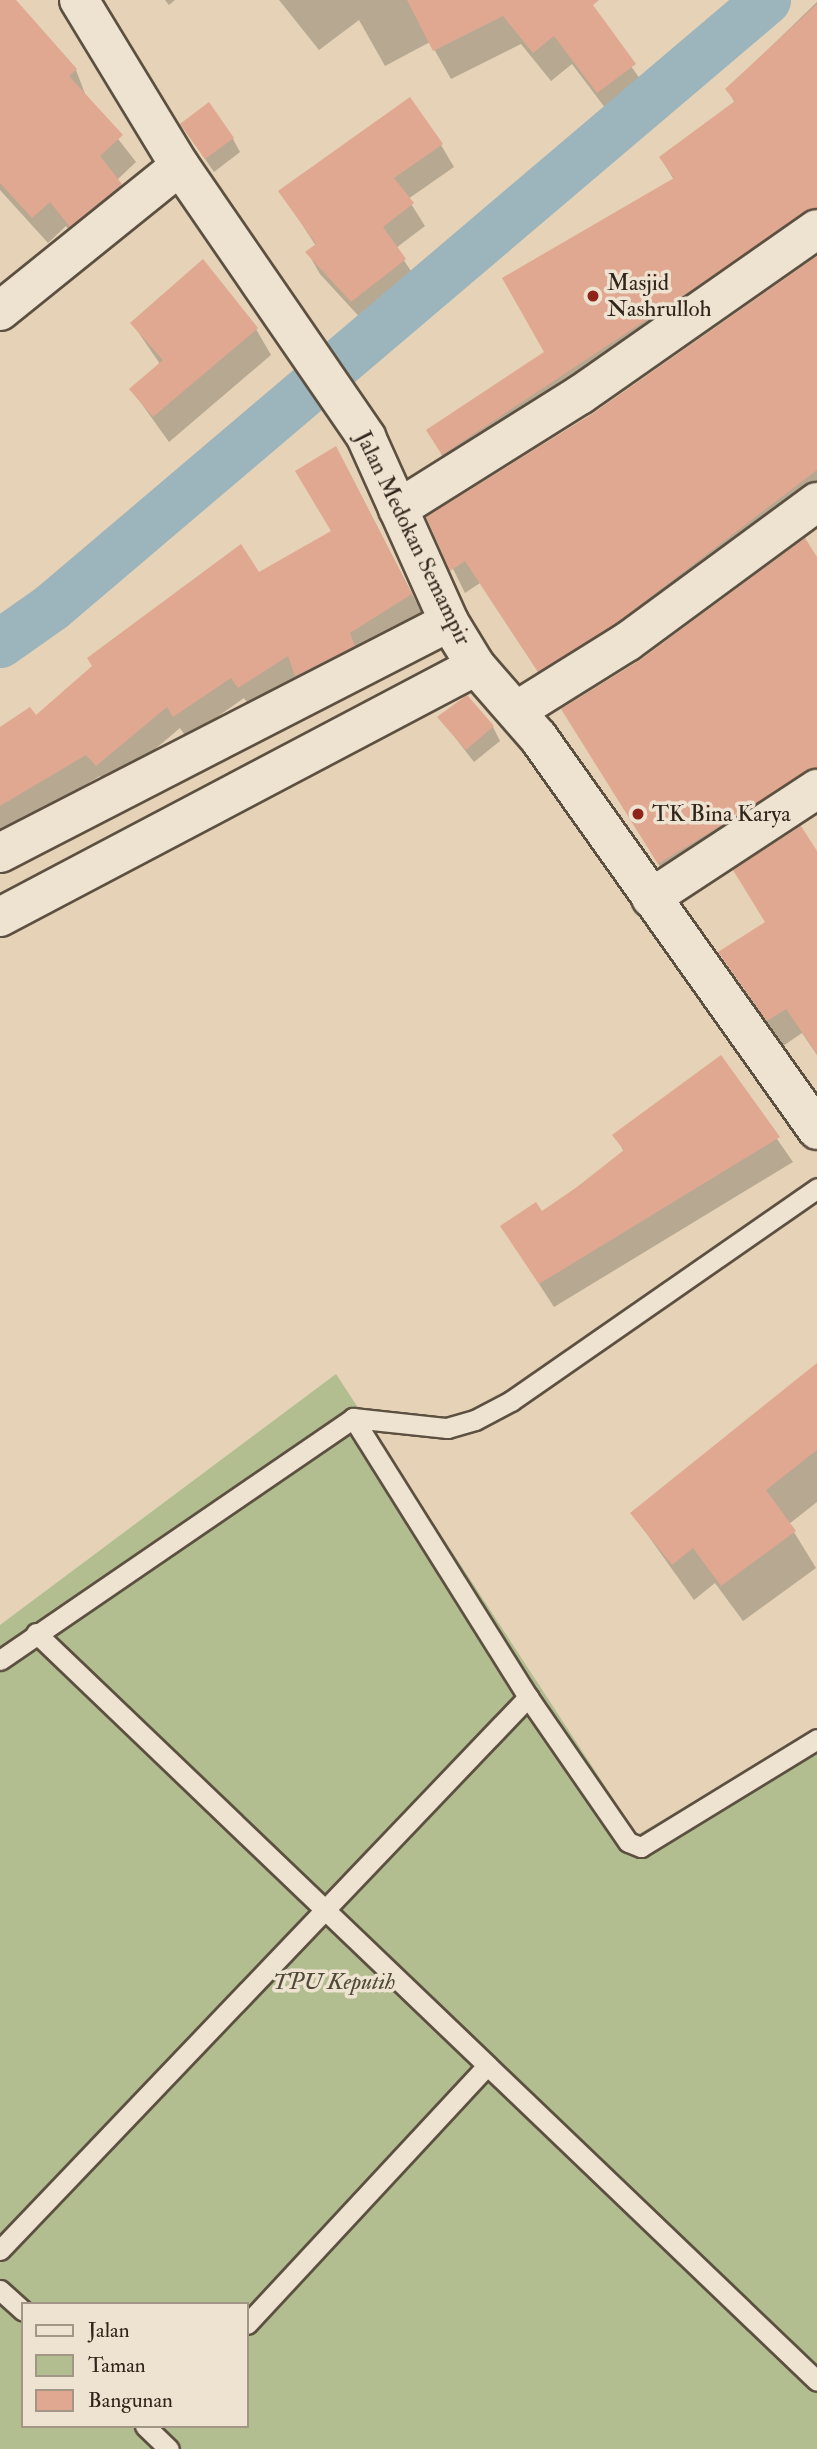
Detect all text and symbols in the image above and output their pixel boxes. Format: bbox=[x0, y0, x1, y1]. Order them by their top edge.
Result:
place label: Masjid Nashrulloh bbox=[607, 269, 712, 323]
marker: Masjid Nashrulloh bbox=[585, 288, 601, 304]
street label: Jalan Medokan Semampir bbox=[349, 426, 477, 650]
place label: TK Bina Karya bbox=[652, 800, 791, 828]
marker: TK Bina Karya bbox=[630, 806, 646, 822]
park label: TPU Keputih bbox=[273, 1968, 395, 1996]
legend bbox=[21, 2302, 248, 2428]
text: Jalan bbox=[88, 2317, 130, 2344]
text: Taman bbox=[88, 2352, 146, 2379]
text: Bangunan bbox=[88, 2387, 173, 2414]

